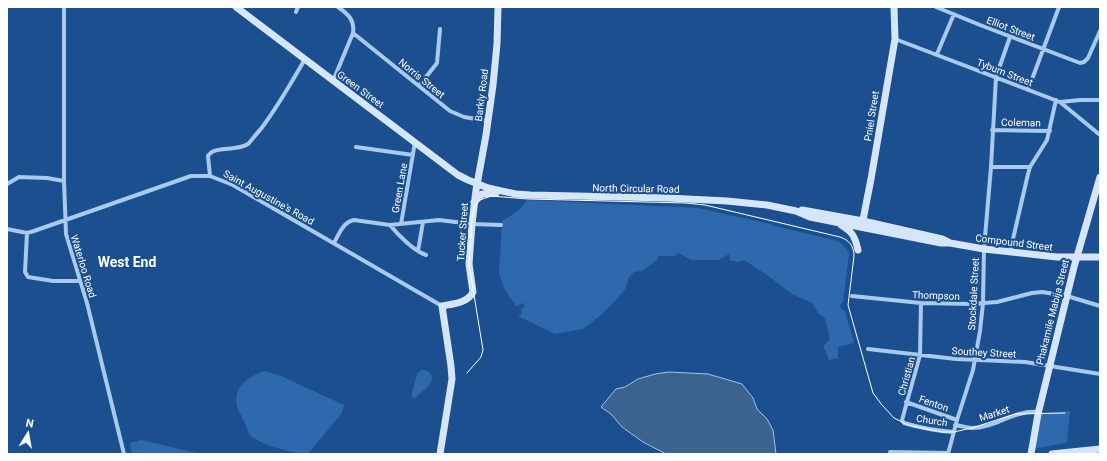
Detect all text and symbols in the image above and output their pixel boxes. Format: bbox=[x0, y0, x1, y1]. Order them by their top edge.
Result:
street label: Elliot Street bbox=[985, 14, 1037, 43]
street label: Norris Street bbox=[396, 56, 447, 100]
street label: Tyburn Street bbox=[975, 57, 1034, 88]
street label: Barkly Road bbox=[473, 68, 490, 122]
street label: Green Street bbox=[335, 69, 386, 110]
street label: Pniel Street bbox=[862, 90, 881, 142]
street label: Coleman bbox=[1001, 117, 1041, 128]
street label: Green Lane bbox=[390, 162, 409, 214]
street label: Saint Augustine's Road bbox=[222, 168, 316, 227]
street label: North Circular Road bbox=[592, 182, 680, 195]
street label: Tucker Street bbox=[455, 202, 470, 262]
street label: Compound Street bbox=[975, 232, 1053, 253]
street label: Waterloo Road bbox=[69, 233, 98, 299]
district label: West End bbox=[98, 254, 156, 270]
street label: Stockdale Street bbox=[966, 257, 981, 331]
street label: Phakamile Mabija Street bbox=[1034, 258, 1071, 366]
street label: Thompson bbox=[912, 289, 960, 302]
street label: Southey Street bbox=[951, 345, 1017, 360]
street label: Christian bbox=[896, 356, 917, 397]
street label: Fenton bbox=[918, 393, 950, 414]
street label: Market bbox=[978, 403, 1011, 424]
north arrow bbox=[8, 413, 48, 453]
street label: Church bbox=[915, 413, 948, 428]
text: N bbox=[25, 417, 35, 431]

